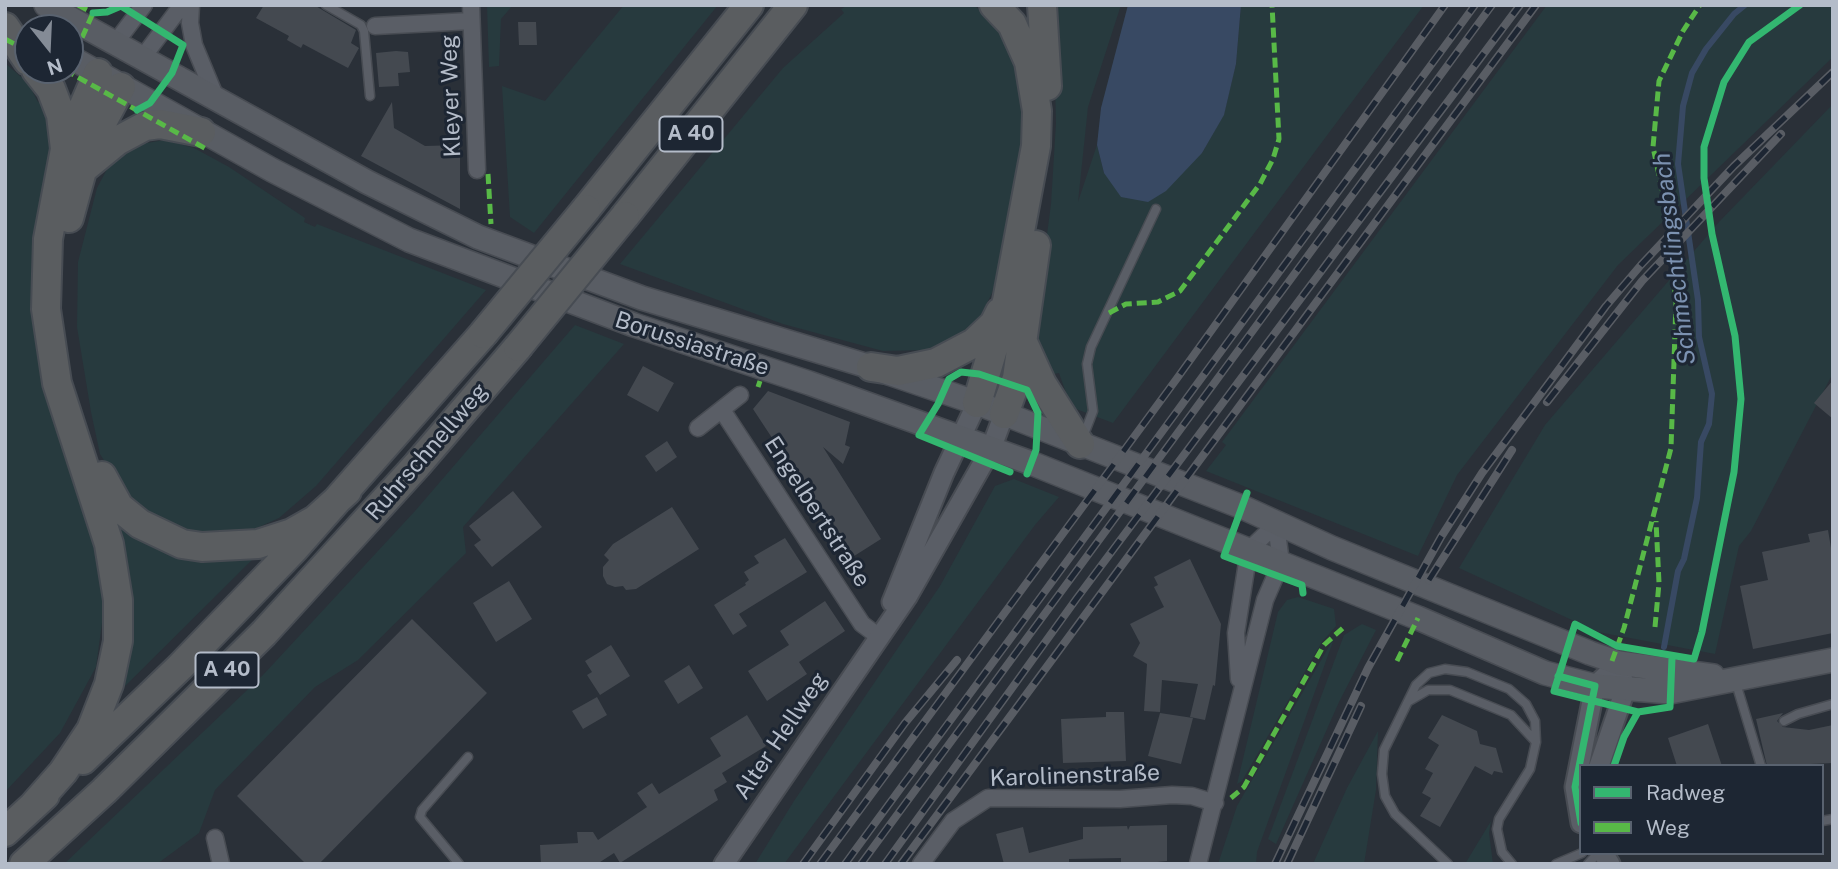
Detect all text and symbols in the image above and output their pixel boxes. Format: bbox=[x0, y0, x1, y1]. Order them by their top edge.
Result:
north arrow bbox=[14, 14, 84, 84]
street label: Kleyer Weg bbox=[435, 34, 467, 158]
text: N bbox=[44, 54, 65, 80]
road number: A 40 bbox=[660, 116, 722, 152]
water label: Schmechtlingsbach bbox=[1648, 151, 1702, 367]
street label: Borussiastraße bbox=[611, 306, 773, 382]
street label: Ruhrschnellweg bbox=[360, 378, 494, 526]
street label: Engelbertstraße bbox=[758, 432, 876, 592]
road number: A 40 bbox=[196, 652, 258, 688]
street label: Alter Hellweg bbox=[728, 667, 834, 805]
street label: Karolinenstraße bbox=[989, 759, 1161, 793]
legend bbox=[1579, 764, 1824, 855]
text: Radweg bbox=[1646, 780, 1725, 805]
text: Weg bbox=[1646, 815, 1690, 840]

